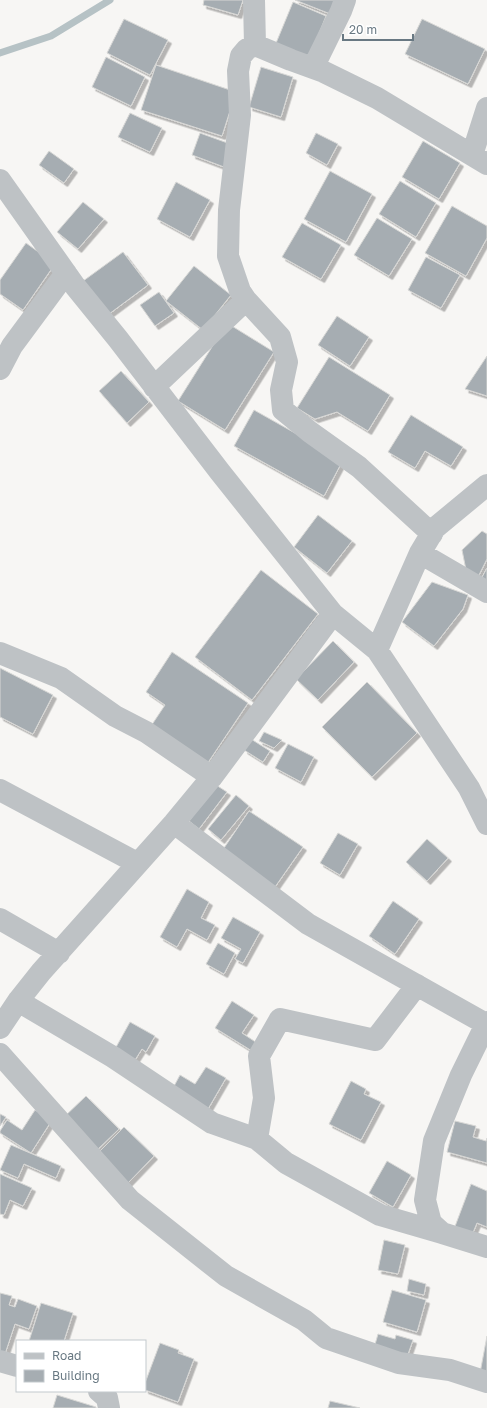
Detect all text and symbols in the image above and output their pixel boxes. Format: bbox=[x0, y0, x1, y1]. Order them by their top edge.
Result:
scale bar bbox=[343, 16, 413, 42]
text: 20 m bbox=[349, 22, 377, 37]
legend bbox=[16, 1340, 146, 1392]
text: Road bbox=[52, 1348, 81, 1363]
text: Building bbox=[52, 1368, 100, 1383]

